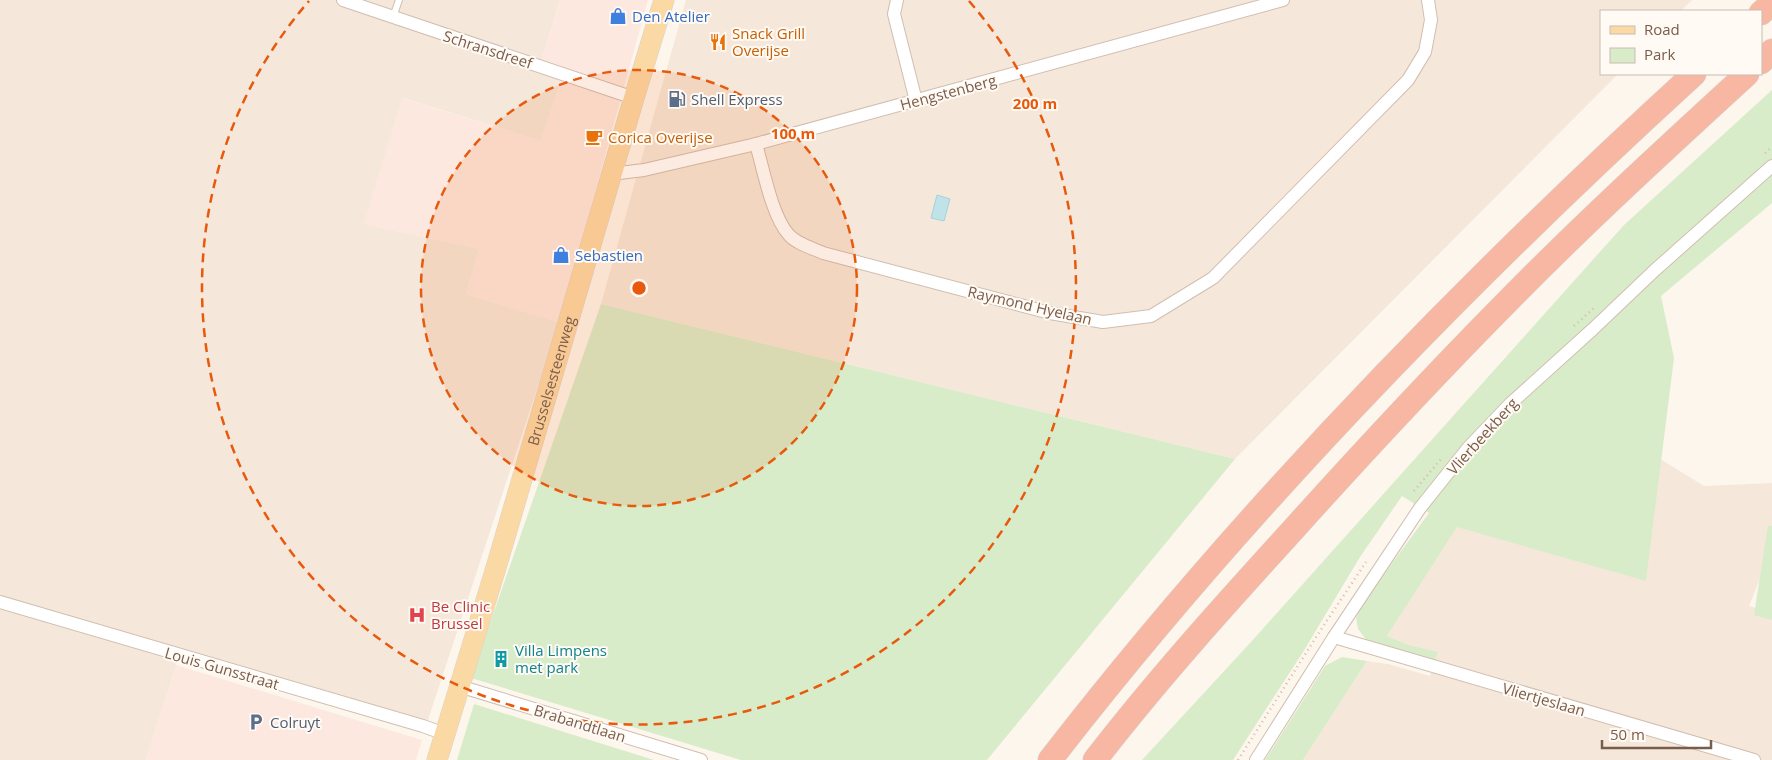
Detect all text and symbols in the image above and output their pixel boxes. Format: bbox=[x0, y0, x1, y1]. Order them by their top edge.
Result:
shop icon: Den Atelier bbox=[608, 6, 628, 26]
place label: Den Atelier bbox=[632, 6, 710, 26]
legend bbox=[1600, 10, 1762, 75]
text: Road bbox=[1644, 19, 1680, 39]
place label: Snack Grill Overijse bbox=[732, 23, 805, 60]
street label: Schransdreef bbox=[441, 25, 536, 73]
restaurant icon: Snack Grill Overijse bbox=[708, 32, 728, 52]
text: Park bbox=[1644, 44, 1675, 64]
street label: Hengstenberg bbox=[898, 70, 998, 114]
fuel station icon: Shell Express bbox=[667, 89, 687, 109]
place label: Shell Express bbox=[691, 89, 783, 109]
text: 200 m bbox=[1013, 93, 1057, 113]
text: 100 m bbox=[771, 123, 815, 143]
cafe icon: Corica Overijse bbox=[584, 127, 604, 147]
place label: Corica Overijse bbox=[608, 127, 713, 147]
shop icon: Sebastien bbox=[551, 245, 571, 265]
place label: Sebastien bbox=[575, 245, 643, 265]
centre of rings bbox=[630, 279, 648, 297]
street label: Raymond Hyelaan bbox=[966, 281, 1094, 329]
street label: Brusselsesteenweg bbox=[522, 314, 579, 448]
street label: Vlierbeekberg bbox=[1442, 393, 1522, 479]
place label: Be Clinic Brussel bbox=[431, 596, 490, 633]
hospital icon: Be Clinic Brussel bbox=[407, 605, 427, 625]
place label: Villa Limpens met park bbox=[515, 640, 607, 677]
street label: Louis Gunsstraat bbox=[163, 642, 281, 694]
building icon: Villa Limpens met park bbox=[491, 649, 511, 669]
street label: Vliertjeslaan bbox=[1500, 678, 1588, 720]
street label: Brabandtlaan bbox=[532, 700, 628, 746]
parking icon: Colruyt bbox=[246, 712, 266, 732]
place label: Colruyt bbox=[270, 712, 320, 732]
scale bar bbox=[1602, 718, 1711, 750]
text: 50 m bbox=[1610, 724, 1645, 744]

